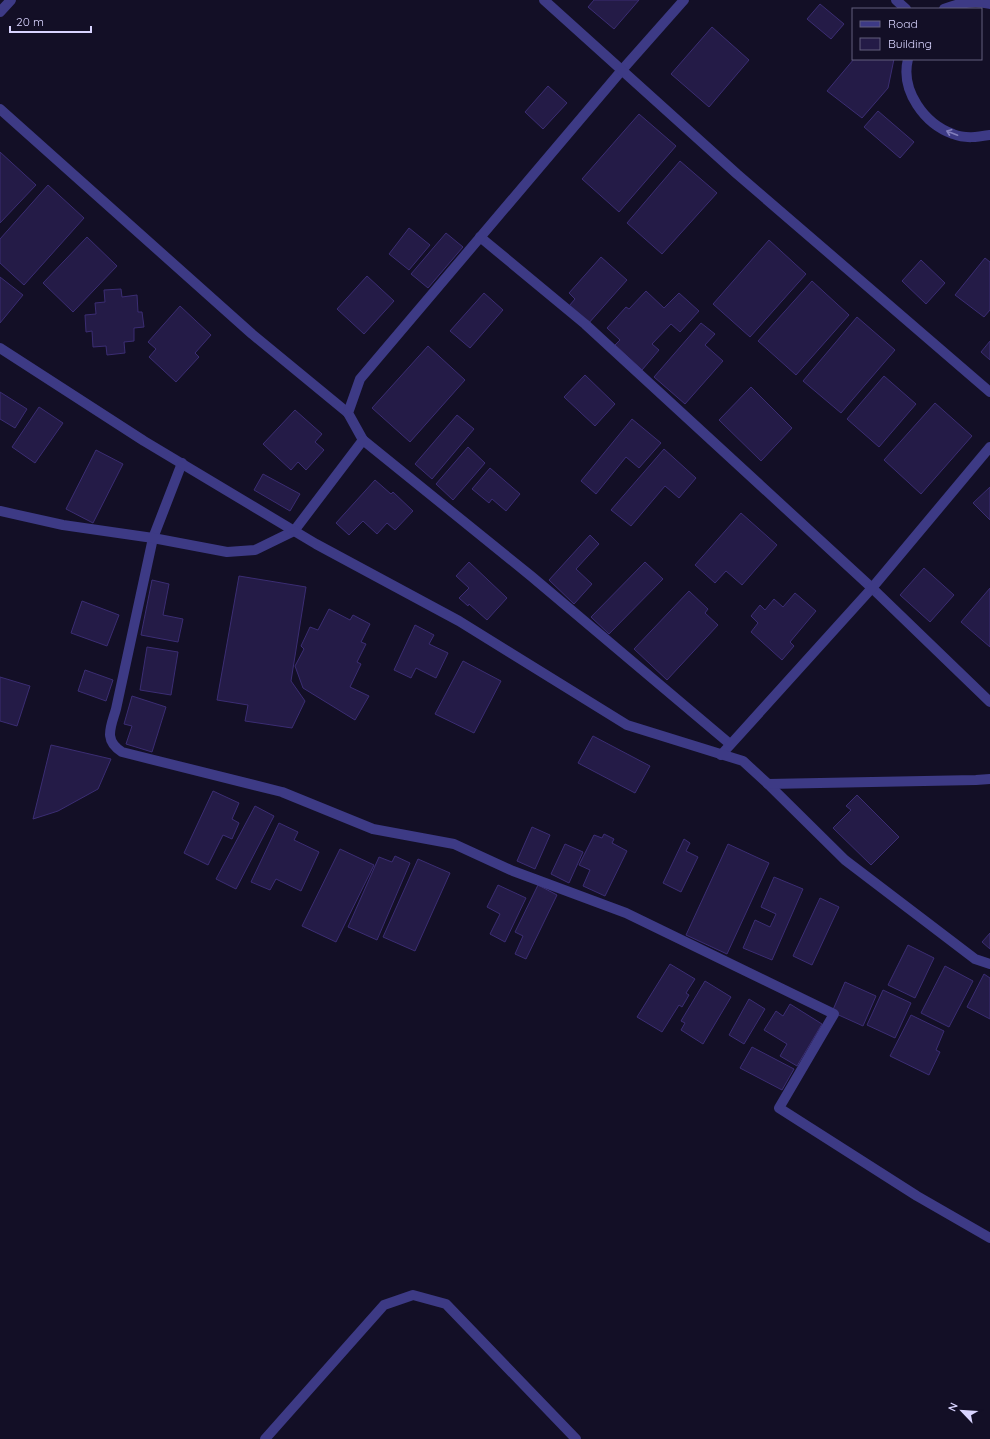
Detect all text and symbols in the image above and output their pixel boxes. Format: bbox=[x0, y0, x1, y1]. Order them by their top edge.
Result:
scale bar bbox=[10, 8, 91, 34]
legend bbox=[852, 8, 982, 60]
text: 20 m bbox=[16, 14, 44, 29]
text: Road bbox=[888, 16, 918, 31]
text: Building bbox=[888, 36, 932, 51]
one-way arrow bbox=[946, 128, 958, 136]
north arrow bbox=[942, 1391, 982, 1431]
text: N bbox=[945, 1400, 961, 1413]

